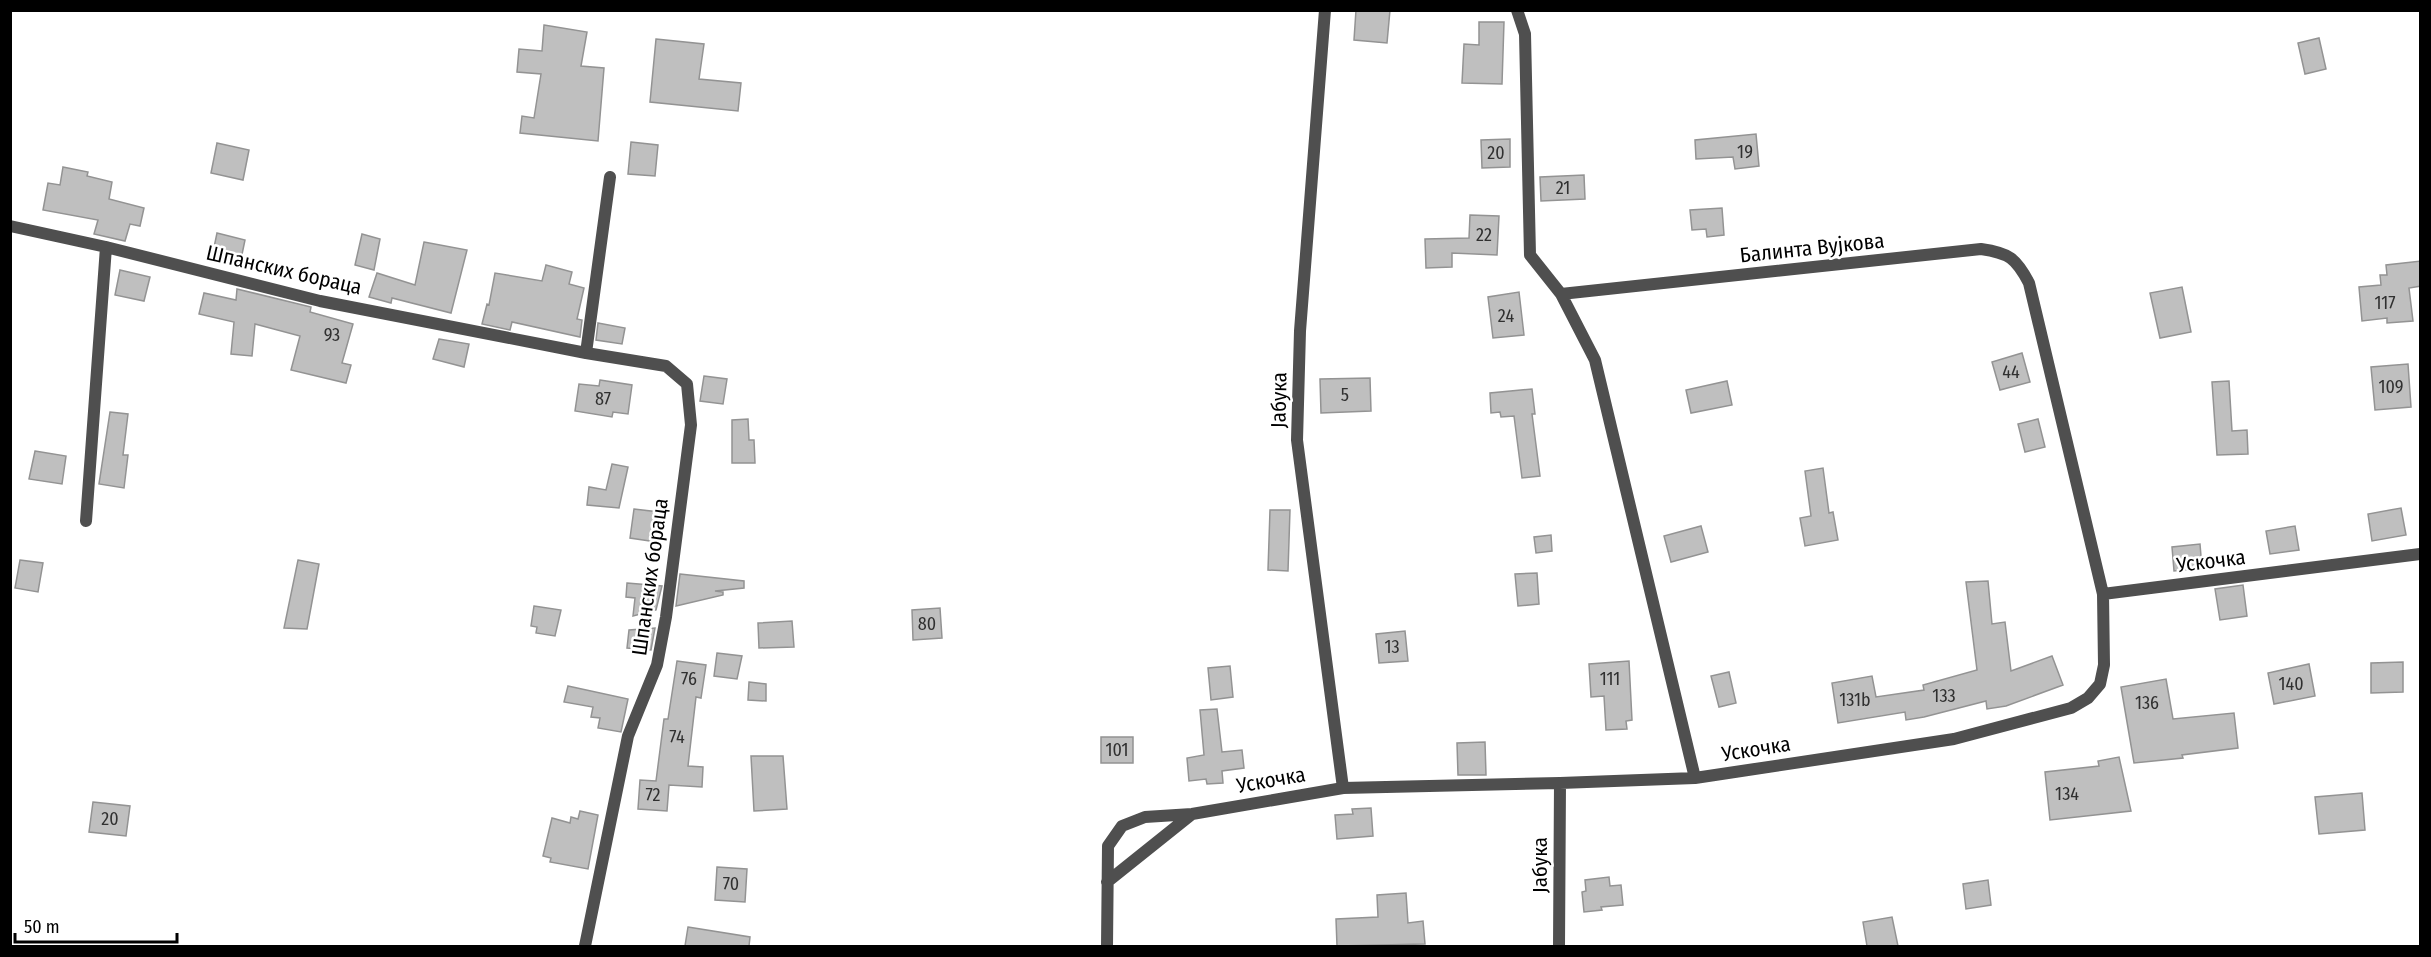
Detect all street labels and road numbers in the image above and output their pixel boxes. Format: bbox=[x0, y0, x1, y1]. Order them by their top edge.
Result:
street label: Балинта Вујкова bbox=[1738, 227, 1886, 269]
street label: Шпанских бораца bbox=[204, 239, 364, 301]
street label: Јабука bbox=[1266, 372, 1292, 428]
street label: Шпанских бораца bbox=[626, 497, 674, 657]
street label: Ускочка bbox=[2174, 544, 2247, 578]
street label: Ускочка bbox=[1719, 731, 1792, 767]
street label: Ускочка bbox=[1234, 761, 1307, 799]
street label: Јабука bbox=[1527, 837, 1553, 893]

